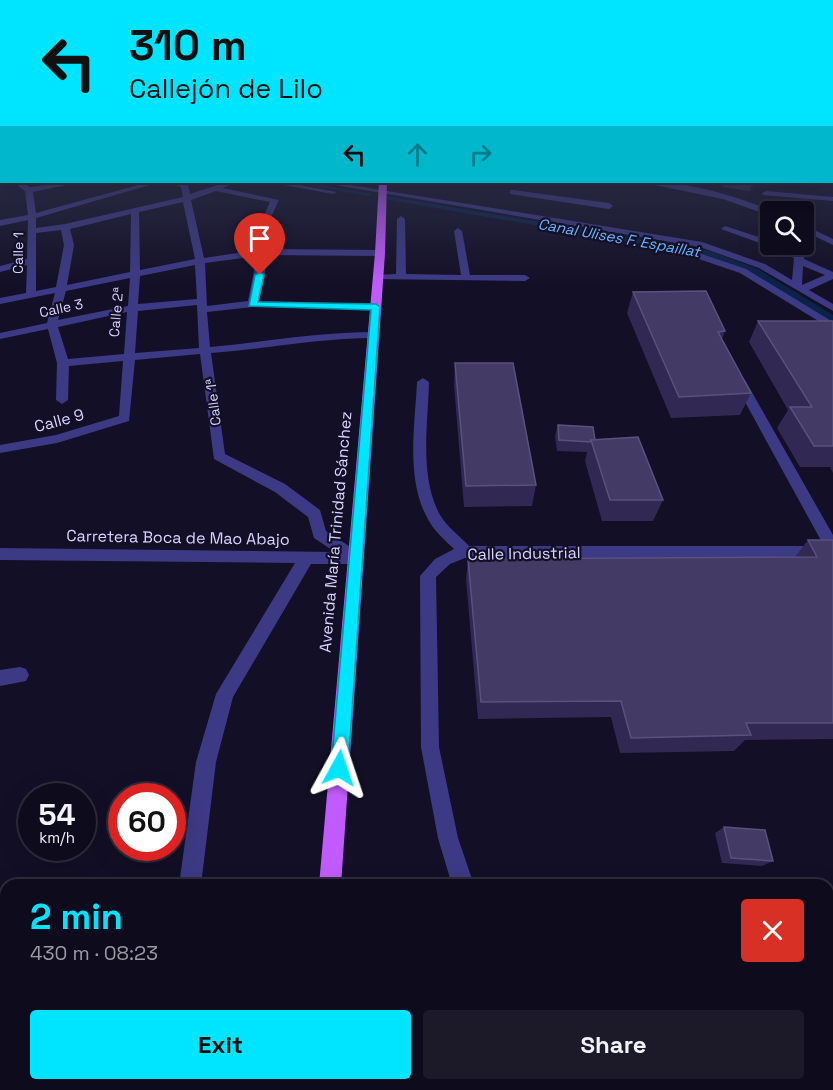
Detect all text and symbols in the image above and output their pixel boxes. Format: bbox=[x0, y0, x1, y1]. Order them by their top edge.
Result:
text: 310 m bbox=[129, 19, 247, 72]
icon: left bbox=[30, 24, 108, 102]
text: Callejón de Lilo bbox=[129, 71, 323, 106]
icon: left bbox=[338, 138, 371, 171]
icon: ahead bbox=[401, 138, 434, 171]
icon: right bbox=[464, 138, 497, 171]
map controls bbox=[760, 201, 814, 255]
button: search bbox=[760, 201, 814, 255]
pin bbox=[234, 213, 285, 275]
water label: Canal Ulises F. Espaillat bbox=[537, 214, 704, 261]
icon: arrive bbox=[243, 222, 276, 255]
street label: Calle 1 bbox=[9, 232, 27, 274]
street label: Calle 2ª bbox=[105, 286, 127, 338]
street label: Calle 3 bbox=[37, 295, 85, 321]
street label: Calle 1ª bbox=[201, 377, 225, 427]
street label: Calle 9 bbox=[32, 404, 86, 437]
street label: Avenida María Trinidad Sánchez bbox=[314, 411, 357, 654]
street label: Carretera Boca de Mao Abajo bbox=[66, 525, 290, 550]
street label: Calle Industrial bbox=[467, 542, 581, 565]
position arrow bbox=[307, 736, 371, 800]
speed limit sign: 60 bbox=[108, 783, 186, 861]
text: 54 bbox=[38, 795, 76, 834]
text: km/h bbox=[39, 828, 75, 847]
text: 2 min bbox=[30, 894, 123, 940]
button: close bbox=[741, 899, 804, 962]
text: 430 m · 08:23 bbox=[30, 940, 158, 966]
button: Exit bbox=[30, 1010, 411, 1079]
button: Share bbox=[423, 1010, 804, 1079]

